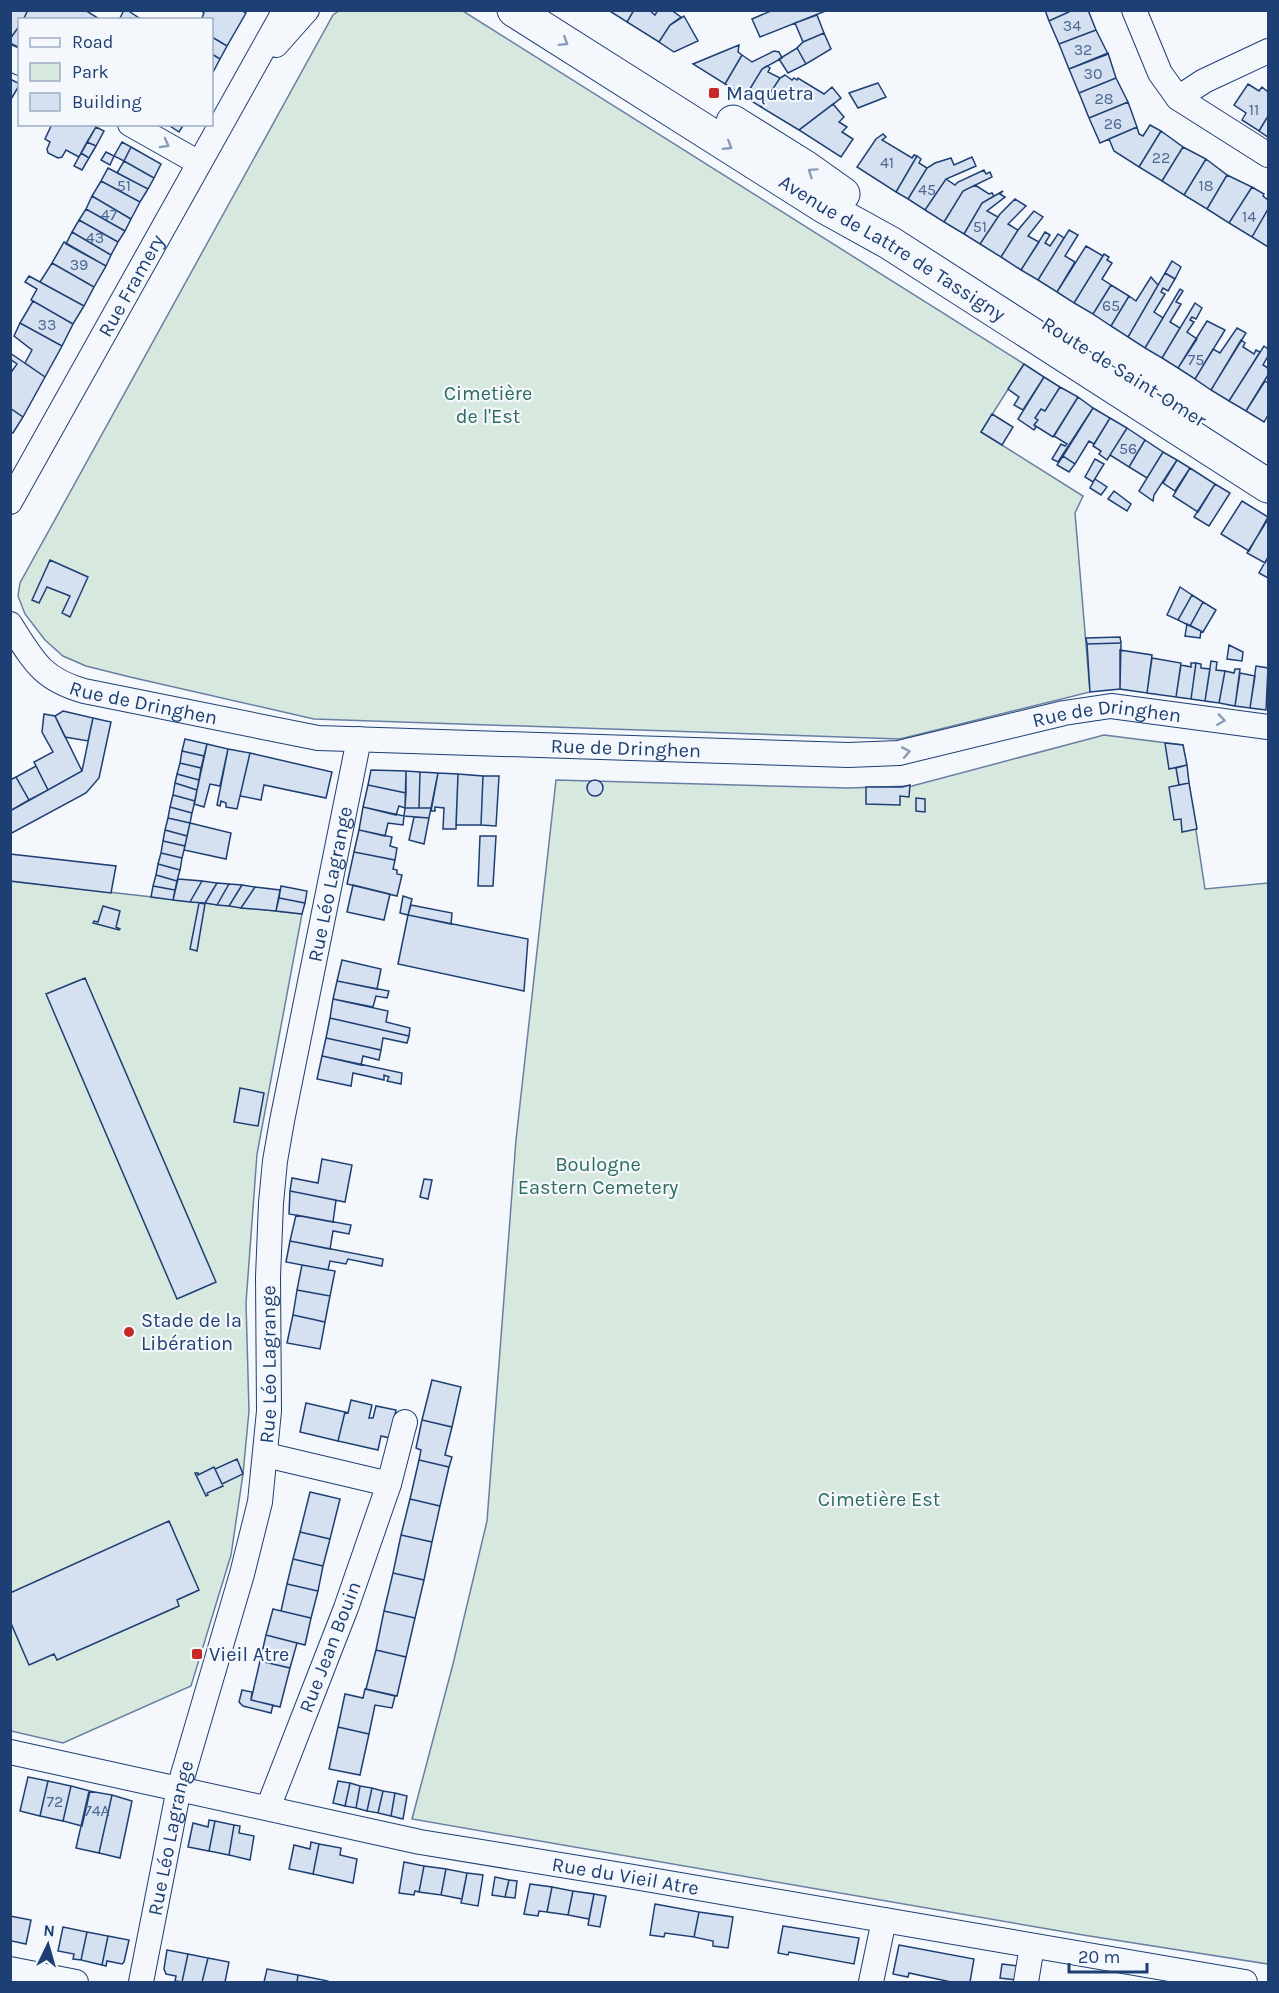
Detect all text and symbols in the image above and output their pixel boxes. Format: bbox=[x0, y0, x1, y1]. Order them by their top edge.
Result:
house number: 34 bbox=[1063, 16, 1081, 35]
legend bbox=[18, 18, 213, 126]
text: Road bbox=[72, 31, 113, 53]
one-way arrow bbox=[558, 34, 568, 46]
house number: 32 bbox=[1074, 40, 1092, 59]
text: Park bbox=[72, 61, 109, 83]
house number: 30 bbox=[1084, 64, 1102, 83]
place label: Maquetra bbox=[726, 82, 814, 105]
marker: Maquetra bbox=[707, 86, 721, 100]
house number: 28 bbox=[1094, 89, 1114, 108]
text: Building bbox=[72, 91, 142, 113]
house number: 11 bbox=[1249, 100, 1259, 119]
house number: 26 bbox=[1104, 114, 1122, 133]
one-way arrow bbox=[158, 136, 169, 148]
one-way arrow bbox=[722, 139, 733, 150]
house number: 22 bbox=[1152, 148, 1170, 167]
house number: 41 bbox=[880, 153, 894, 172]
one-way arrow bbox=[807, 168, 818, 179]
street label: Avenue de Lattre de Tassigny bbox=[775, 170, 1010, 326]
house number: 51 bbox=[117, 176, 131, 195]
house number: 18 bbox=[1198, 176, 1214, 195]
house number: 45 bbox=[918, 180, 936, 199]
house number: 47 bbox=[101, 205, 118, 224]
house number: 14 bbox=[1242, 207, 1256, 226]
house number: 51 bbox=[973, 217, 987, 236]
house number: 43 bbox=[86, 228, 104, 247]
street label: Rue Framery bbox=[93, 230, 169, 341]
house number: 39 bbox=[70, 255, 88, 274]
house number: 65 bbox=[1102, 296, 1120, 315]
street label: Route de Saint-Omer bbox=[1038, 312, 1211, 432]
house number: 33 bbox=[38, 315, 56, 334]
house number: 75 bbox=[1188, 350, 1204, 369]
park label: Cimetière de l'Est bbox=[444, 382, 532, 428]
house number: 56 bbox=[1119, 439, 1137, 458]
street label: Rue de Dringhen bbox=[67, 676, 220, 729]
street label: Rue de Dringhen bbox=[1030, 695, 1183, 732]
one-way arrow bbox=[1216, 713, 1225, 725]
street label: Rue de Dringhen bbox=[550, 734, 702, 762]
one-way arrow bbox=[901, 746, 911, 759]
street label: Rue Léo Lagrange bbox=[303, 804, 357, 964]
park label: Boulogne Eastern Cemetery bbox=[518, 1153, 678, 1199]
street label: Rue Léo Lagrange bbox=[254, 1285, 281, 1445]
place label: Stade de la Libération bbox=[141, 1309, 242, 1355]
marker: Stade de la Libération bbox=[122, 1325, 136, 1339]
park label: Cimetière Est bbox=[818, 1488, 941, 1511]
street label: Rue Jean Bouin bbox=[294, 1578, 366, 1716]
place label: Vieil Atre bbox=[209, 1643, 289, 1666]
marker: Vieil Atre bbox=[190, 1647, 204, 1661]
street label: Rue Léo Lagrange bbox=[143, 1757, 198, 1918]
house number: 72 bbox=[47, 1792, 63, 1811]
house number: 74A bbox=[84, 1801, 110, 1820]
street label: Rue du Vieil Atre bbox=[550, 1852, 701, 1899]
north arrow bbox=[18, 1915, 78, 1975]
text: N bbox=[43, 1921, 56, 1941]
scale bar bbox=[1069, 1936, 1147, 1974]
text: 20 m bbox=[1078, 1946, 1120, 1968]

